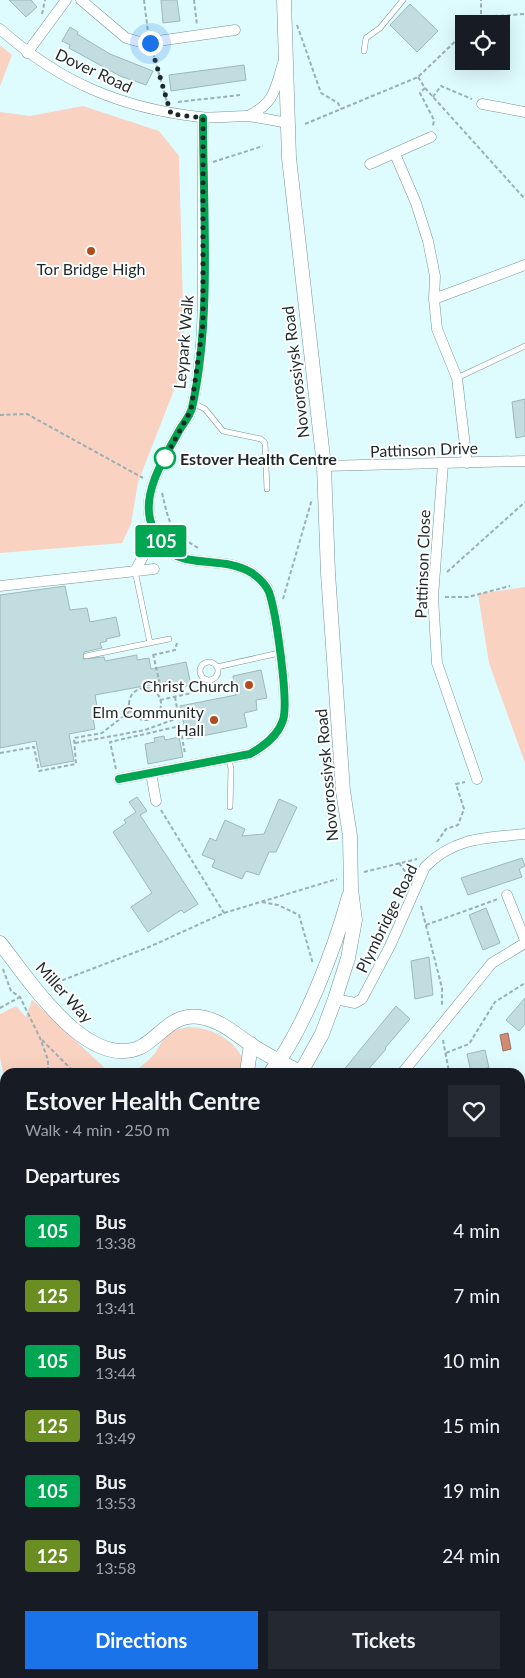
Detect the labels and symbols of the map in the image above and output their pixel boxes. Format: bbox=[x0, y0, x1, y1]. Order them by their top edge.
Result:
your location bbox=[138, 31, 163, 56]
street label: Dover Road bbox=[53, 44, 135, 96]
marker: Tor Bridge High bbox=[85, 245, 97, 257]
place label: Tor Bridge High bbox=[37, 259, 145, 278]
street label: Leypark Walk bbox=[169, 293, 197, 390]
street label: Novorossiysk Road bbox=[277, 305, 313, 439]
street label: Pattinson Drive bbox=[370, 438, 478, 460]
marker: Estover Health Centre bbox=[154, 447, 176, 469]
place label: Estover Health Centre bbox=[180, 449, 337, 468]
street label: Pattinson Close bbox=[411, 509, 433, 619]
line badge: 105 bbox=[132, 525, 190, 557]
place label: Christ Church bbox=[142, 676, 239, 695]
marker: Christ Church bbox=[243, 679, 255, 691]
place label: Elm Community Hall bbox=[92, 702, 205, 739]
street label: Novorossiysk Road bbox=[311, 708, 341, 842]
marker: Elm Community Hall bbox=[208, 714, 220, 726]
street label: Plymbridge Road bbox=[351, 861, 421, 975]
street label: Miller Way bbox=[33, 958, 98, 1027]

